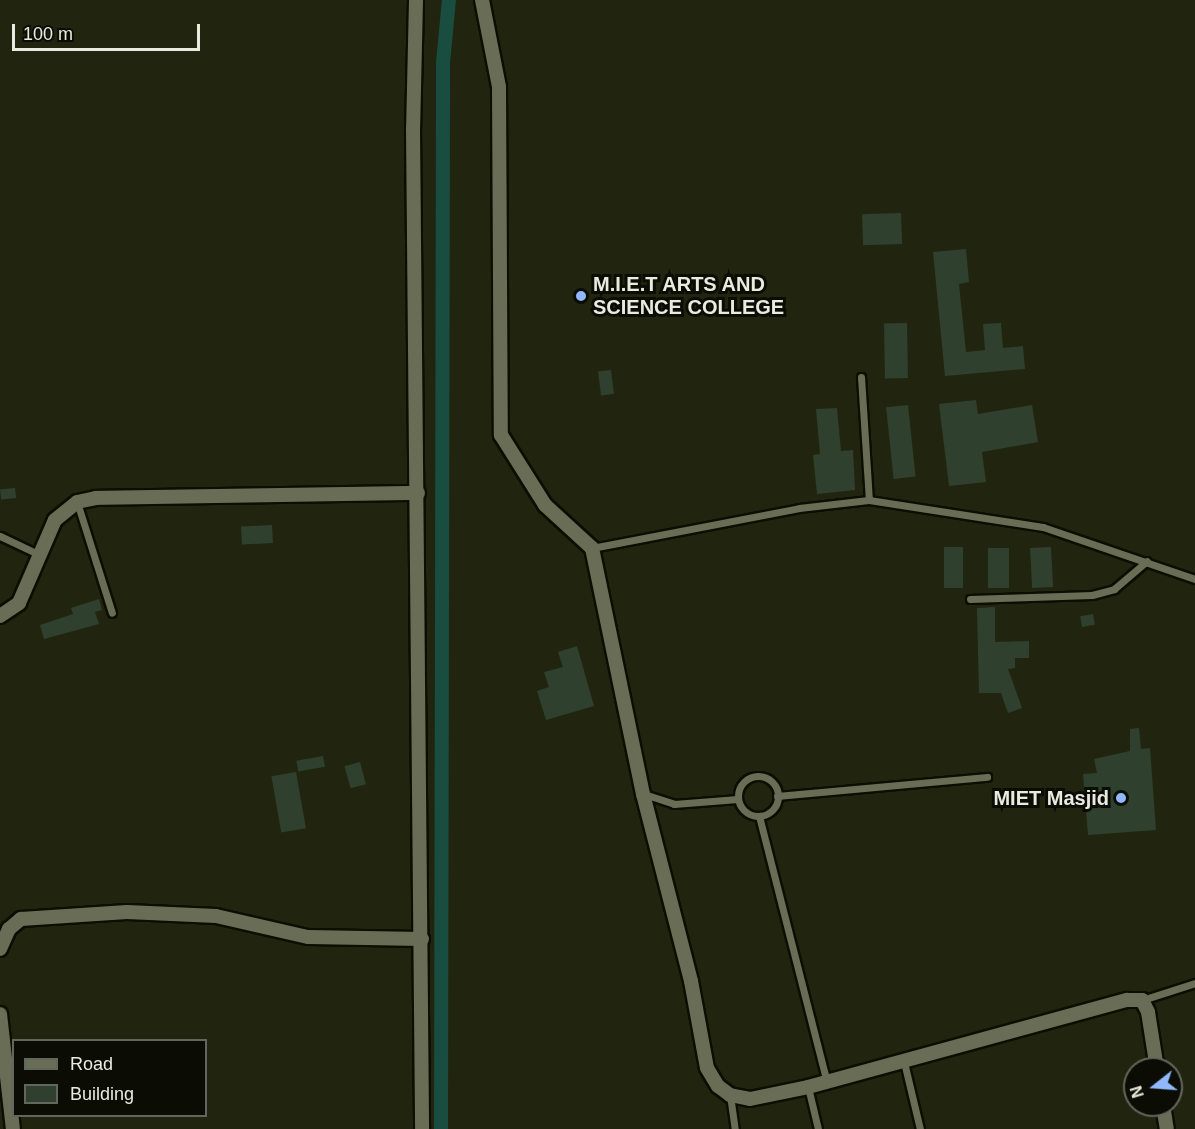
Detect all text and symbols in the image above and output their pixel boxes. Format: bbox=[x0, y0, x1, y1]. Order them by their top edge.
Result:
scale bar bbox=[15, 12, 202, 50]
text: 100 m bbox=[23, 24, 73, 44]
place label: M.I.E.T ARTS AND SCIENCE COLLEGE bbox=[593, 272, 784, 319]
marker: M.I.E.T ARTS AND SCIENCE COLLEGE bbox=[574, 289, 588, 303]
place label: MIET Masjid bbox=[993, 786, 1109, 810]
marker: MIET Masjid bbox=[1114, 791, 1128, 805]
legend bbox=[12, 1039, 207, 1117]
text: Road bbox=[70, 1054, 113, 1074]
north arrow bbox=[1123, 1057, 1183, 1117]
text: Building bbox=[70, 1084, 134, 1104]
text: N bbox=[1127, 1084, 1147, 1100]

